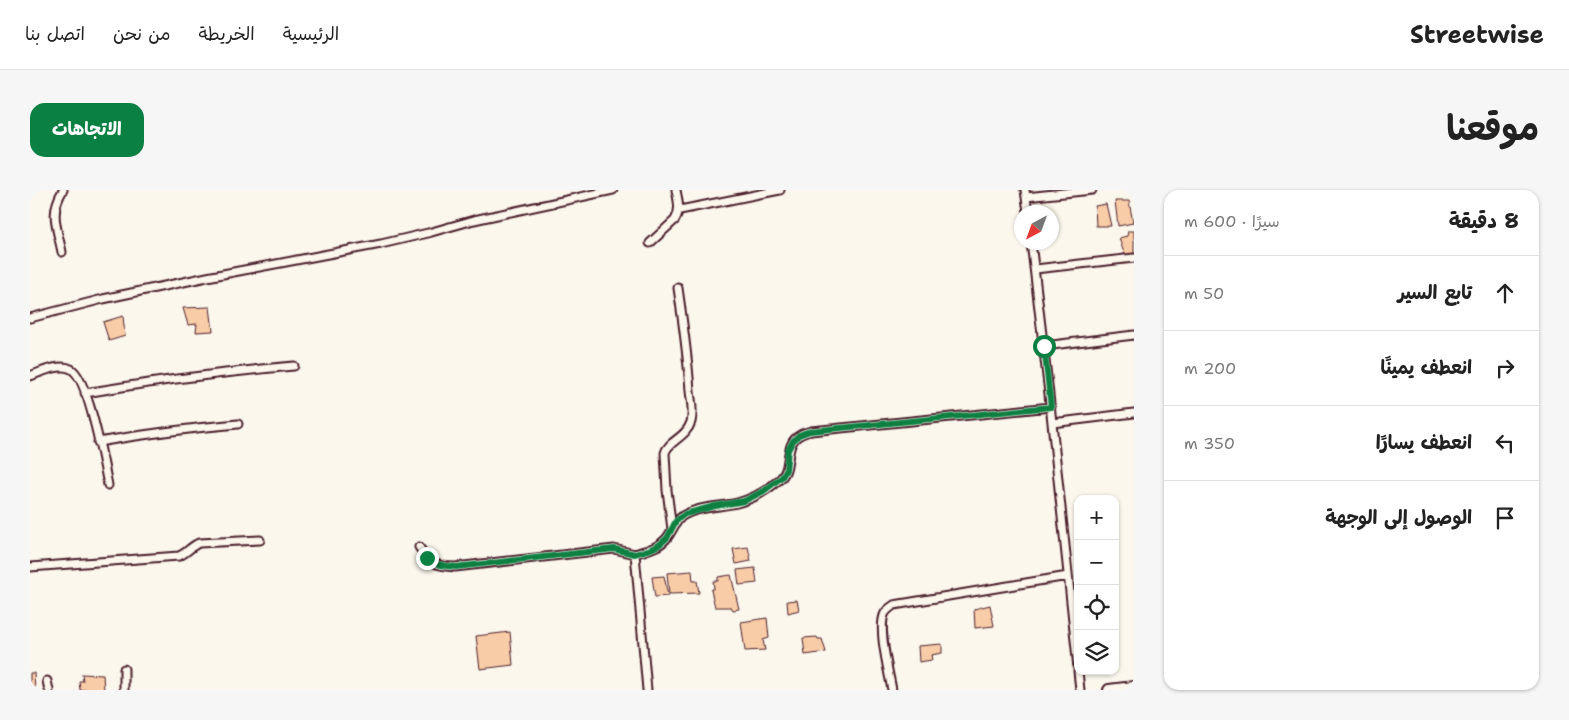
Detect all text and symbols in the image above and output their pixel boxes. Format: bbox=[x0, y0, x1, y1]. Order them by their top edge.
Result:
text: Streetwise bbox=[1410, 19, 1544, 51]
text: اتصل بنا bbox=[25, 22, 85, 46]
text: من نحن bbox=[113, 22, 171, 46]
text: الخريطة bbox=[199, 22, 255, 46]
text: الرئيسية bbox=[283, 22, 339, 46]
button: الاتجاهات bbox=[30, 103, 144, 157]
text: موقعنا bbox=[1446, 104, 1539, 151]
north arrow bbox=[1014, 205, 1059, 250]
text: 8 دقيقة bbox=[1449, 207, 1519, 235]
text: سيرًا · 600 m bbox=[1184, 211, 1280, 232]
icon: ahead bbox=[1491, 279, 1519, 307]
text: تابع السير bbox=[1398, 280, 1472, 305]
text: 50 m bbox=[1184, 283, 1224, 304]
route start bbox=[1033, 335, 1056, 358]
icon: right bbox=[1491, 354, 1519, 382]
text: انعطف يمينًا bbox=[1381, 355, 1472, 380]
text: 200 m bbox=[1184, 358, 1236, 379]
icon: left bbox=[1491, 429, 1519, 457]
text: انعطف يسارًا bbox=[1376, 430, 1472, 455]
text: 350 m bbox=[1184, 433, 1235, 454]
map controls bbox=[1074, 495, 1119, 675]
button: + bbox=[1074, 495, 1119, 540]
icon: arrive bbox=[1491, 504, 1519, 532]
text: الوصول إلى الوجهة bbox=[1325, 505, 1472, 530]
button: − bbox=[1074, 540, 1119, 585]
route end bbox=[416, 547, 439, 570]
button: locate bbox=[1074, 585, 1119, 630]
button: layers bbox=[1074, 630, 1119, 675]

